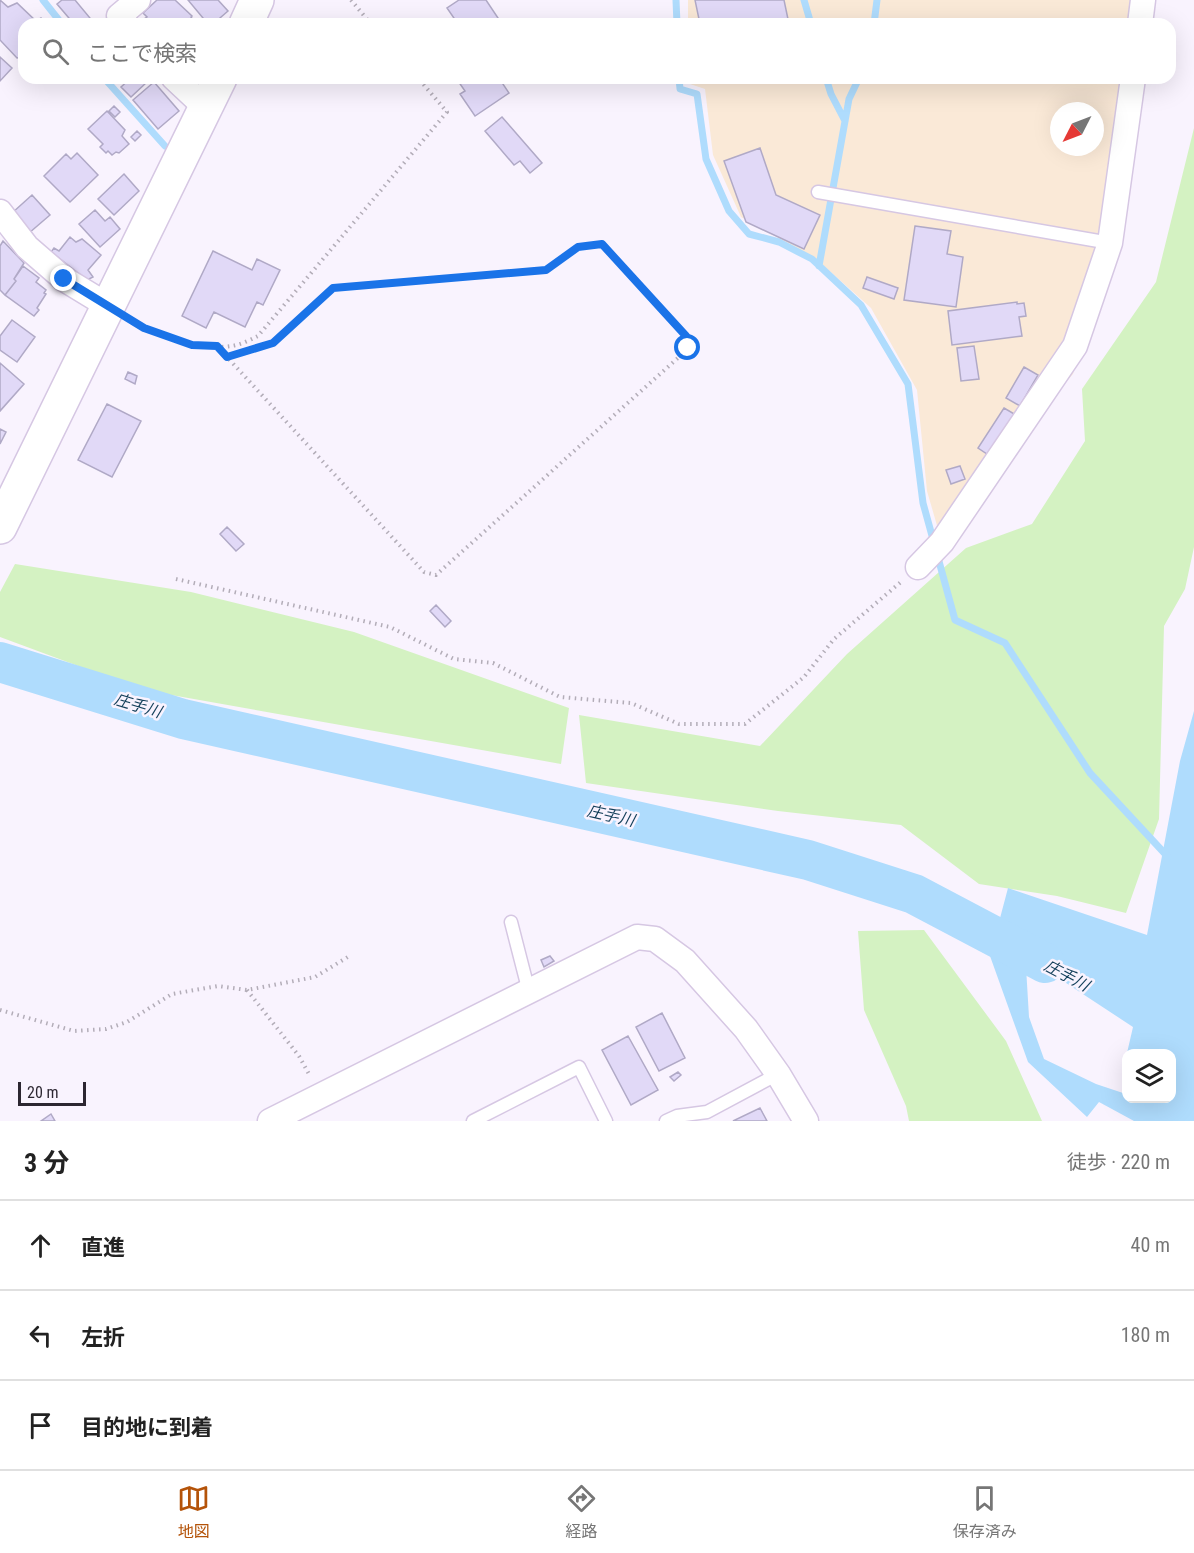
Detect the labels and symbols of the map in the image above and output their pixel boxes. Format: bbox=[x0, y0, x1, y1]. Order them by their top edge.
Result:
north arrow bbox=[1050, 102, 1104, 156]
route end bbox=[50, 265, 76, 291]
route start bbox=[674, 334, 700, 360]
water label: 庄手川 bbox=[112, 689, 165, 722]
water label: 庄手川 bbox=[585, 801, 638, 831]
water label: 庄手川 bbox=[1041, 956, 1094, 996]
scale bar bbox=[18, 1079, 86, 1106]

